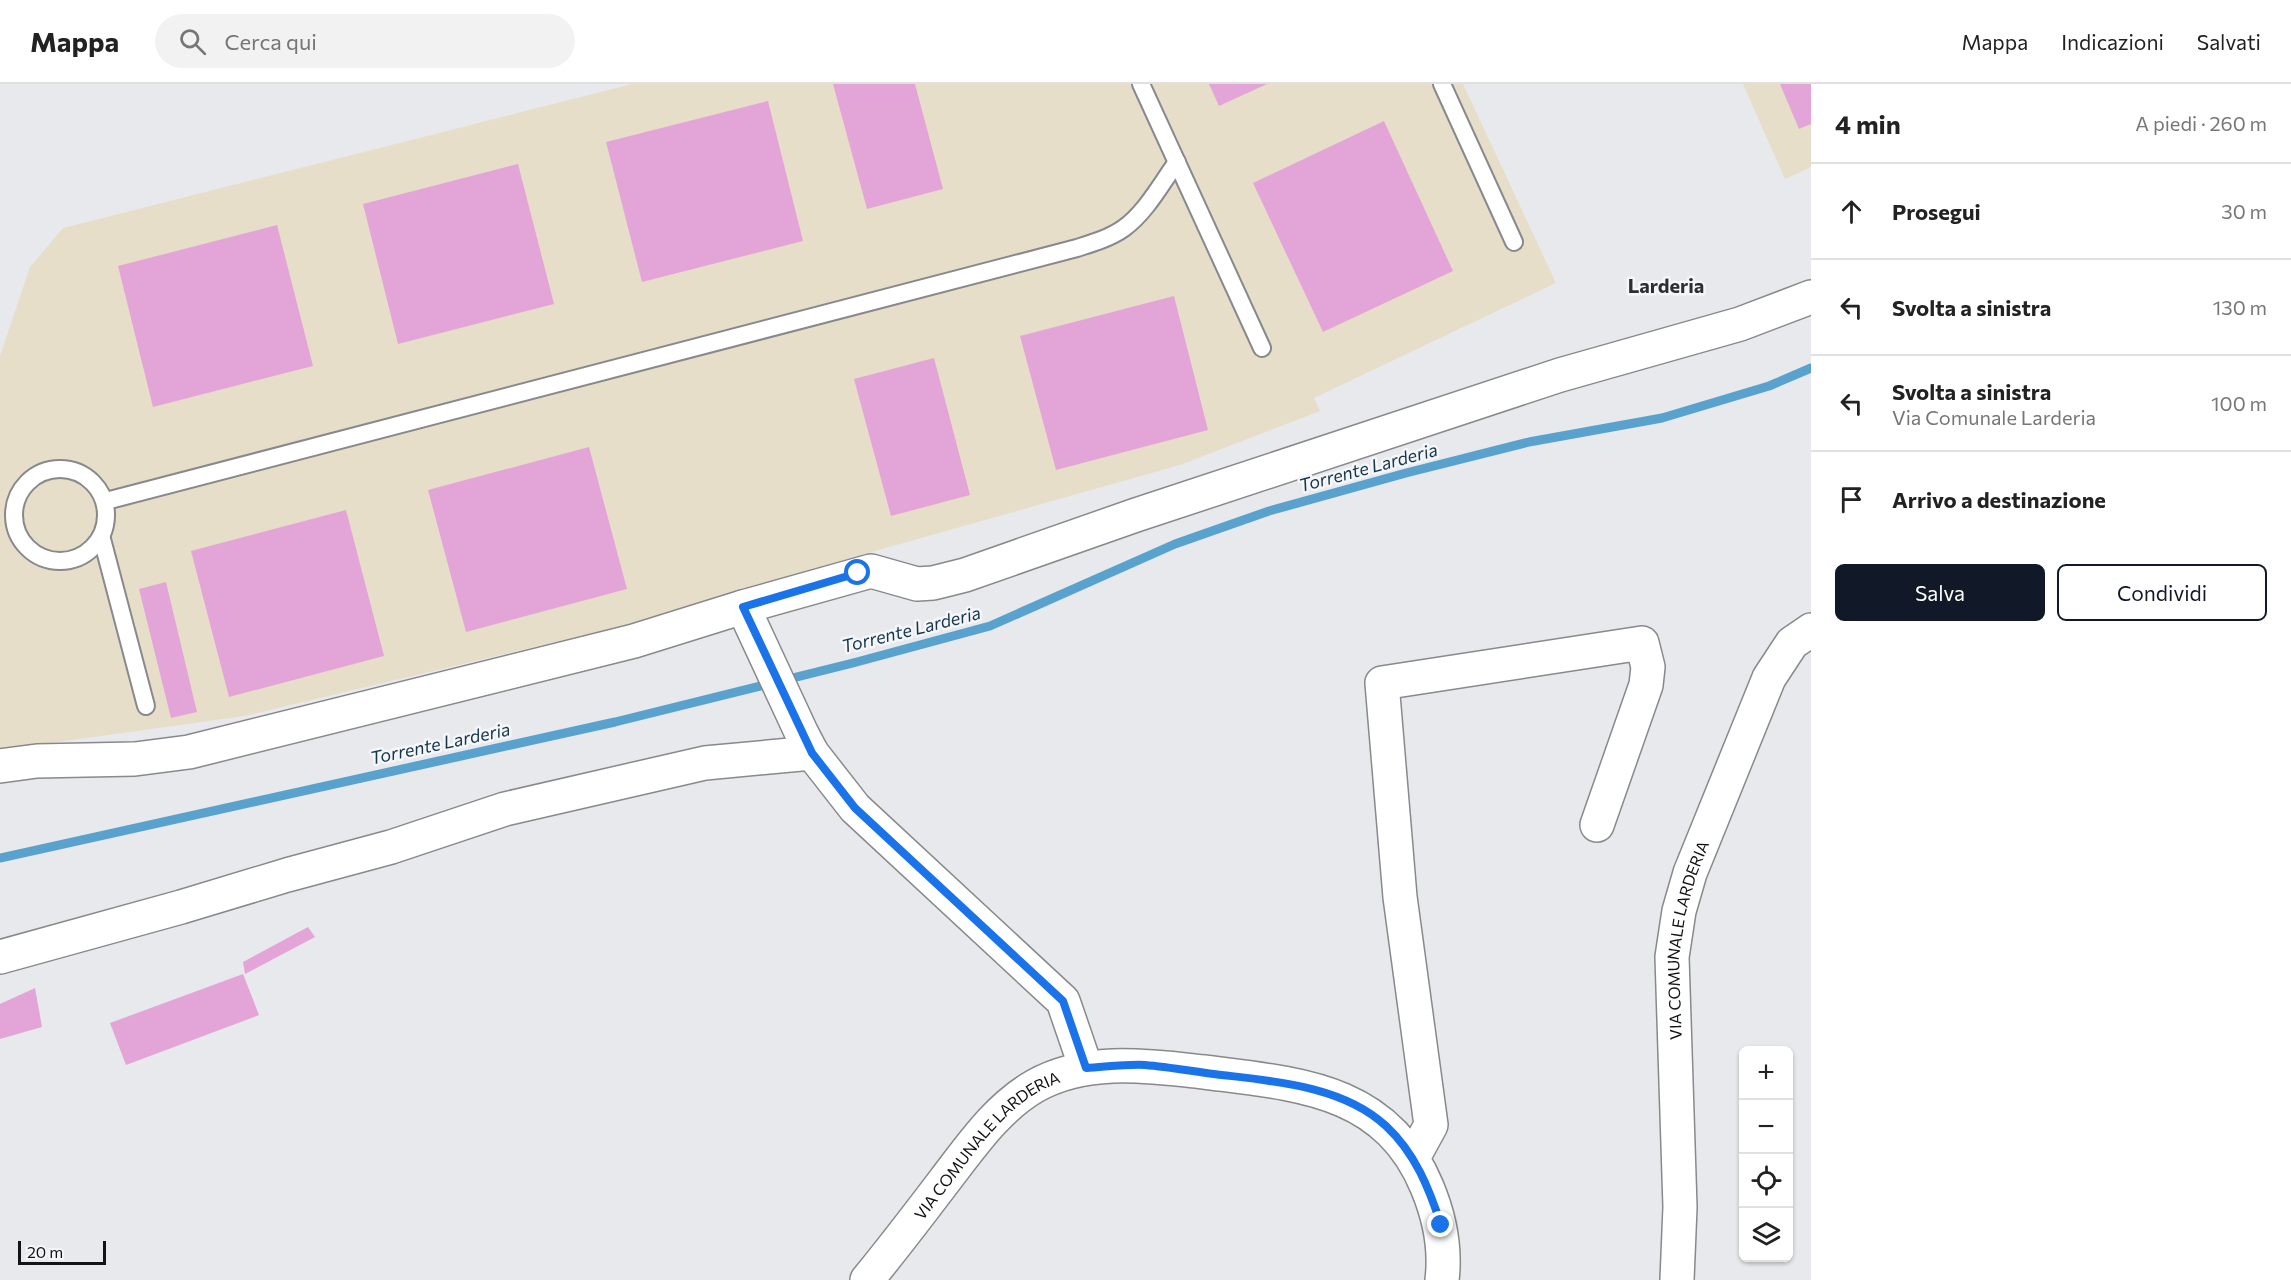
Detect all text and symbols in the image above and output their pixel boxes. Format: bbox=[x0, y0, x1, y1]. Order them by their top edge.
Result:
search box bbox=[155, 14, 575, 68]
text: Mappa bbox=[30, 24, 119, 58]
icon: search bbox=[176, 25, 209, 58]
text: Cerca qui bbox=[224, 28, 317, 55]
text: Mappa bbox=[1961, 29, 2028, 54]
text: Indicazioni bbox=[2061, 29, 2164, 54]
text: Salvati bbox=[2197, 29, 2261, 54]
text: 4 min bbox=[1835, 108, 1901, 139]
text: A piedi · 260 m bbox=[2135, 111, 2267, 135]
icon: ahead bbox=[1835, 195, 1868, 228]
text: Prosegui bbox=[1892, 198, 1981, 225]
text: 30 m bbox=[2221, 199, 2267, 223]
district label: Larderia bbox=[1628, 273, 1704, 297]
icon: left bbox=[1835, 291, 1868, 324]
text: Svolta a sinistra bbox=[1892, 294, 2051, 321]
text: 130 m bbox=[2213, 295, 2267, 319]
text: Svolta a sinistra bbox=[1892, 378, 2051, 405]
icon: left bbox=[1835, 387, 1868, 420]
text: 100 m bbox=[2211, 391, 2267, 415]
text: Via Comunale Larderia bbox=[1892, 405, 2096, 429]
water label: Torrente Larderia bbox=[1296, 438, 1440, 496]
icon: arrive bbox=[1835, 483, 1868, 516]
text: Arrivo a destinazione bbox=[1892, 486, 2106, 513]
route start bbox=[844, 559, 870, 585]
button: Salva bbox=[1835, 564, 2045, 621]
button: Condividi bbox=[2057, 564, 2267, 621]
water label: Torrente Larderia bbox=[839, 601, 983, 657]
water label: Torrente Larderia bbox=[368, 717, 512, 769]
street label: VIA COMUNALE LARDERIA bbox=[1662, 837, 1712, 1040]
map controls bbox=[1739, 1046, 1793, 1262]
button: + bbox=[1739, 1046, 1793, 1100]
street label: VIA COMUNALE LARDERIA bbox=[909, 1067, 1062, 1223]
button: − bbox=[1739, 1100, 1793, 1154]
button: locate bbox=[1739, 1154, 1793, 1208]
button: layers bbox=[1739, 1208, 1793, 1262]
route end bbox=[1427, 1211, 1453, 1237]
scale bar bbox=[18, 1238, 106, 1266]
text: 20 m bbox=[27, 1242, 63, 1261]

